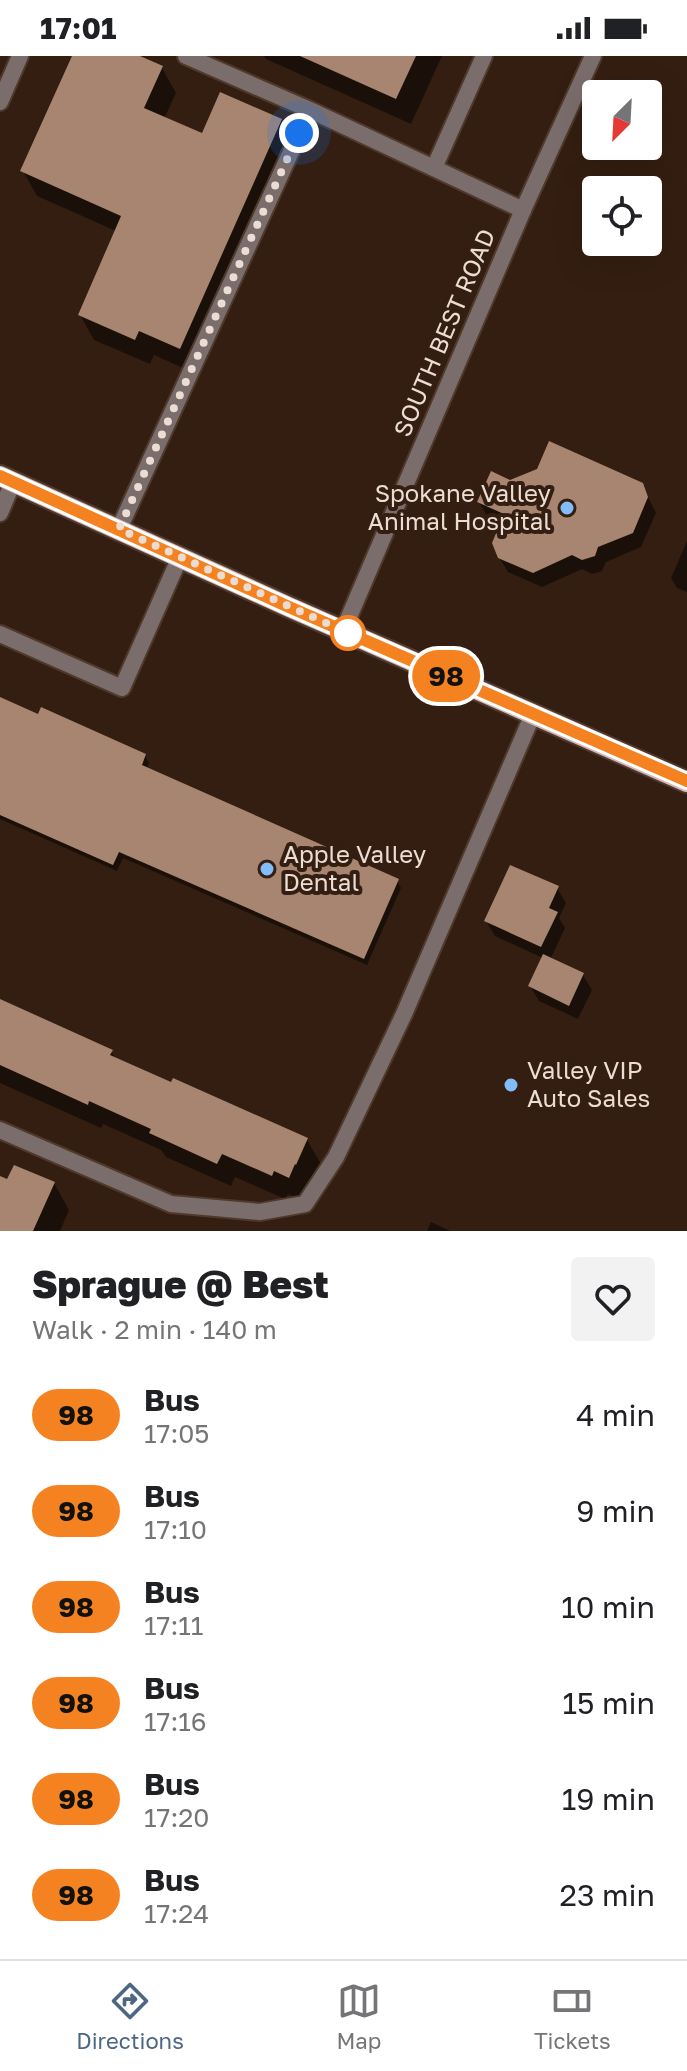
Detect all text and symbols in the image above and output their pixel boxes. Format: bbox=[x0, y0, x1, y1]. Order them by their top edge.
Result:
text: 17:01 bbox=[40, 10, 116, 46]
north arrow bbox=[582, 80, 662, 160]
map controls bbox=[582, 80, 662, 256]
your location bbox=[279, 113, 319, 153]
button: locate bbox=[582, 176, 662, 256]
street label: SOUTH BEST ROAD bbox=[387, 224, 501, 441]
place label: Spokane Valley Animal Hospital bbox=[368, 478, 551, 535]
marker: Spokane Valley Animal Hospital bbox=[558, 499, 576, 517]
unlabelled marker bbox=[331, 616, 365, 650]
line badge: 98 bbox=[410, 650, 482, 702]
text: 98 bbox=[428, 659, 464, 692]
place label: Apple Valley Dental bbox=[283, 839, 426, 896]
marker: Apple Valley Dental bbox=[258, 860, 276, 878]
place label: Valley VIP Auto Sales bbox=[527, 1055, 650, 1112]
marker: Valley VIP Auto Sales bbox=[502, 1076, 520, 1094]
button: heart bbox=[571, 1257, 655, 1341]
text: Sprague @ Best bbox=[32, 1261, 329, 1306]
text: Walk · 2 min · 140 m bbox=[32, 1314, 277, 1345]
text: Bus bbox=[144, 1382, 200, 1418]
text: 4 min bbox=[576, 1397, 655, 1433]
text: 98 bbox=[58, 1398, 94, 1431]
text: 17:05 bbox=[144, 1418, 209, 1449]
text: Bus bbox=[144, 1478, 200, 1514]
text: 9 min bbox=[576, 1493, 655, 1529]
text: 98 bbox=[58, 1494, 94, 1527]
text: 17:10 bbox=[144, 1514, 207, 1545]
text: Bus bbox=[144, 1574, 200, 1610]
text: 10 min bbox=[561, 1589, 655, 1625]
text: 98 bbox=[58, 1590, 94, 1623]
text: 17:11 bbox=[144, 1610, 203, 1641]
text: Bus bbox=[144, 1670, 200, 1706]
text: 15 min bbox=[563, 1685, 655, 1721]
text: 98 bbox=[58, 1686, 94, 1719]
text: 17:16 bbox=[144, 1706, 207, 1737]
text: Bus bbox=[144, 1766, 200, 1802]
text: 19 min bbox=[562, 1781, 655, 1817]
text: 98 bbox=[58, 1782, 94, 1815]
text: 17:20 bbox=[144, 1802, 209, 1833]
text: Bus bbox=[144, 1862, 200, 1898]
text: 23 min bbox=[560, 1877, 655, 1913]
text: 98 bbox=[58, 1878, 94, 1911]
text: 17:24 bbox=[144, 1898, 209, 1929]
tab: Directions bbox=[76, 1979, 184, 2054]
tab: Map bbox=[336, 1979, 381, 2054]
tab: Tickets bbox=[534, 1979, 611, 2054]

